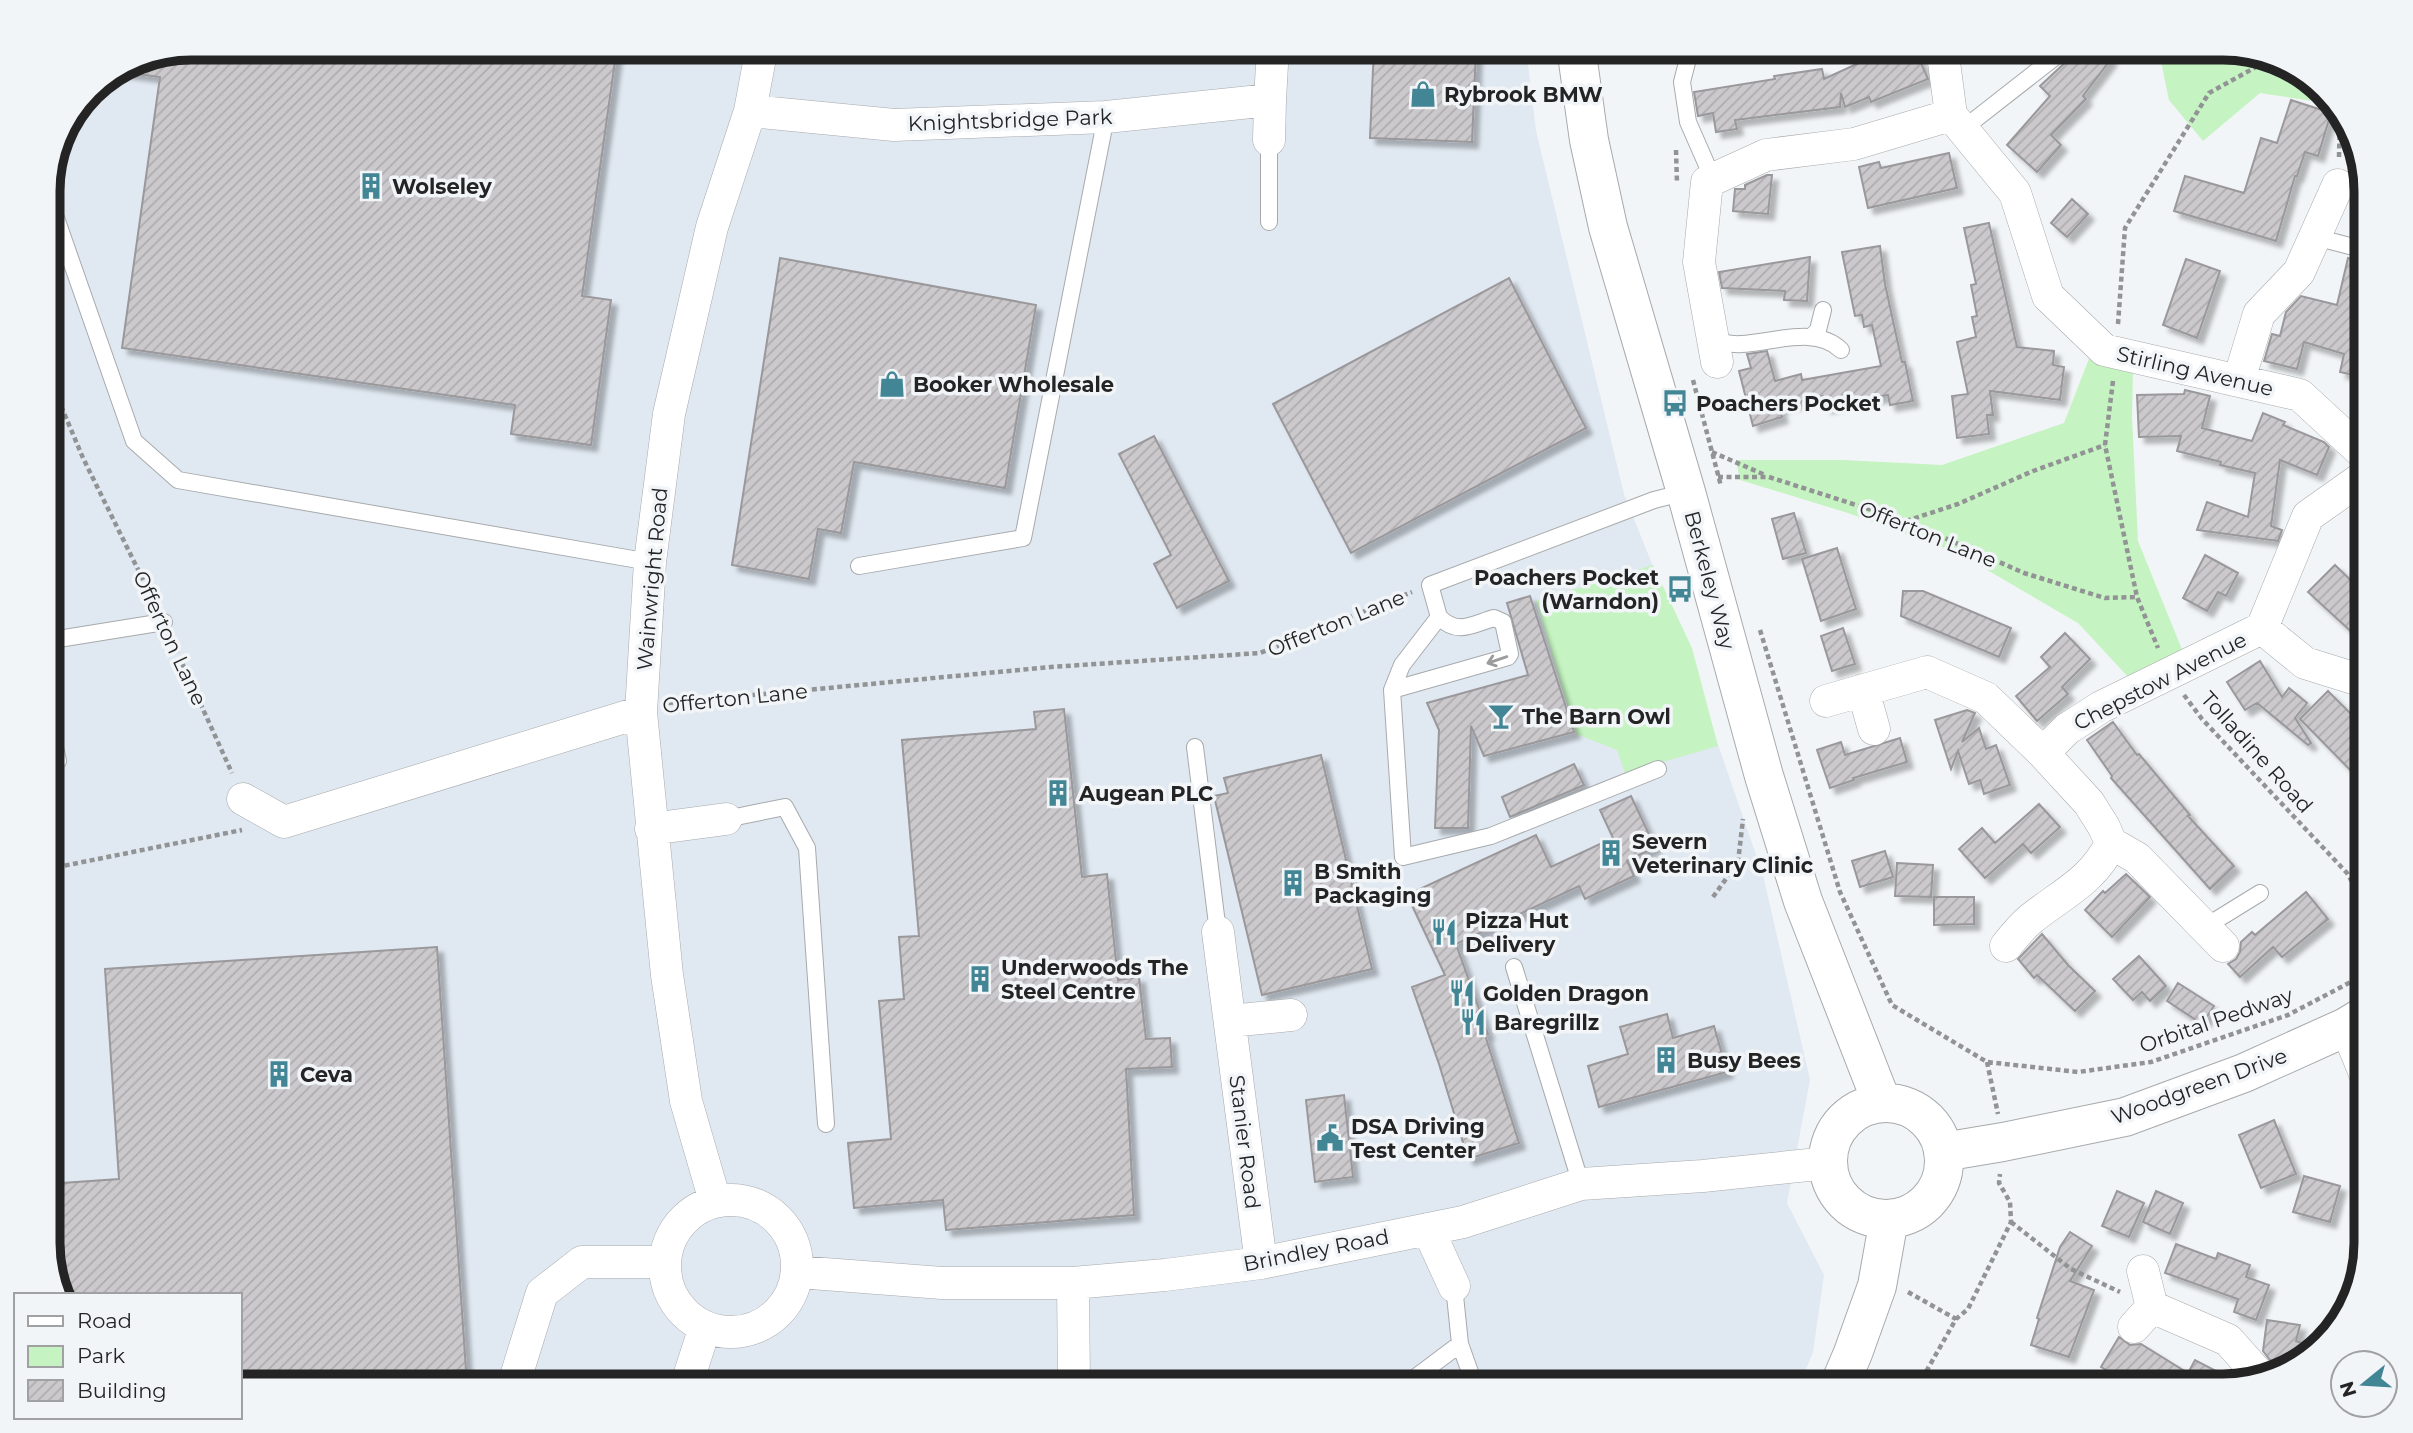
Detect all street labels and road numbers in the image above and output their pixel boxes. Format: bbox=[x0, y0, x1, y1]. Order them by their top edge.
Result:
street label: Knightsbridge Park bbox=[907, 104, 1113, 136]
street label: Stirling Avenue bbox=[2114, 341, 2276, 401]
street label: Wainwright Road bbox=[632, 486, 672, 672]
street label: Offerton Lane bbox=[1856, 495, 2000, 573]
street label: Berkeley Way bbox=[1680, 508, 1741, 653]
street label: Offerton Lane bbox=[128, 567, 212, 709]
street label: Offerton Lane bbox=[1264, 584, 1408, 662]
street label: Chepstow Avenue bbox=[2069, 627, 2251, 735]
street label: Offerton Lane bbox=[661, 678, 809, 718]
street label: Tolladine Road bbox=[2196, 686, 2318, 818]
street label: Orbital Pedway bbox=[2136, 982, 2296, 1058]
street label: Woodgreen Drive bbox=[2108, 1043, 2290, 1129]
street label: Stanier Road bbox=[1224, 1074, 1266, 1210]
street label: Brindley Road bbox=[1241, 1224, 1391, 1276]

